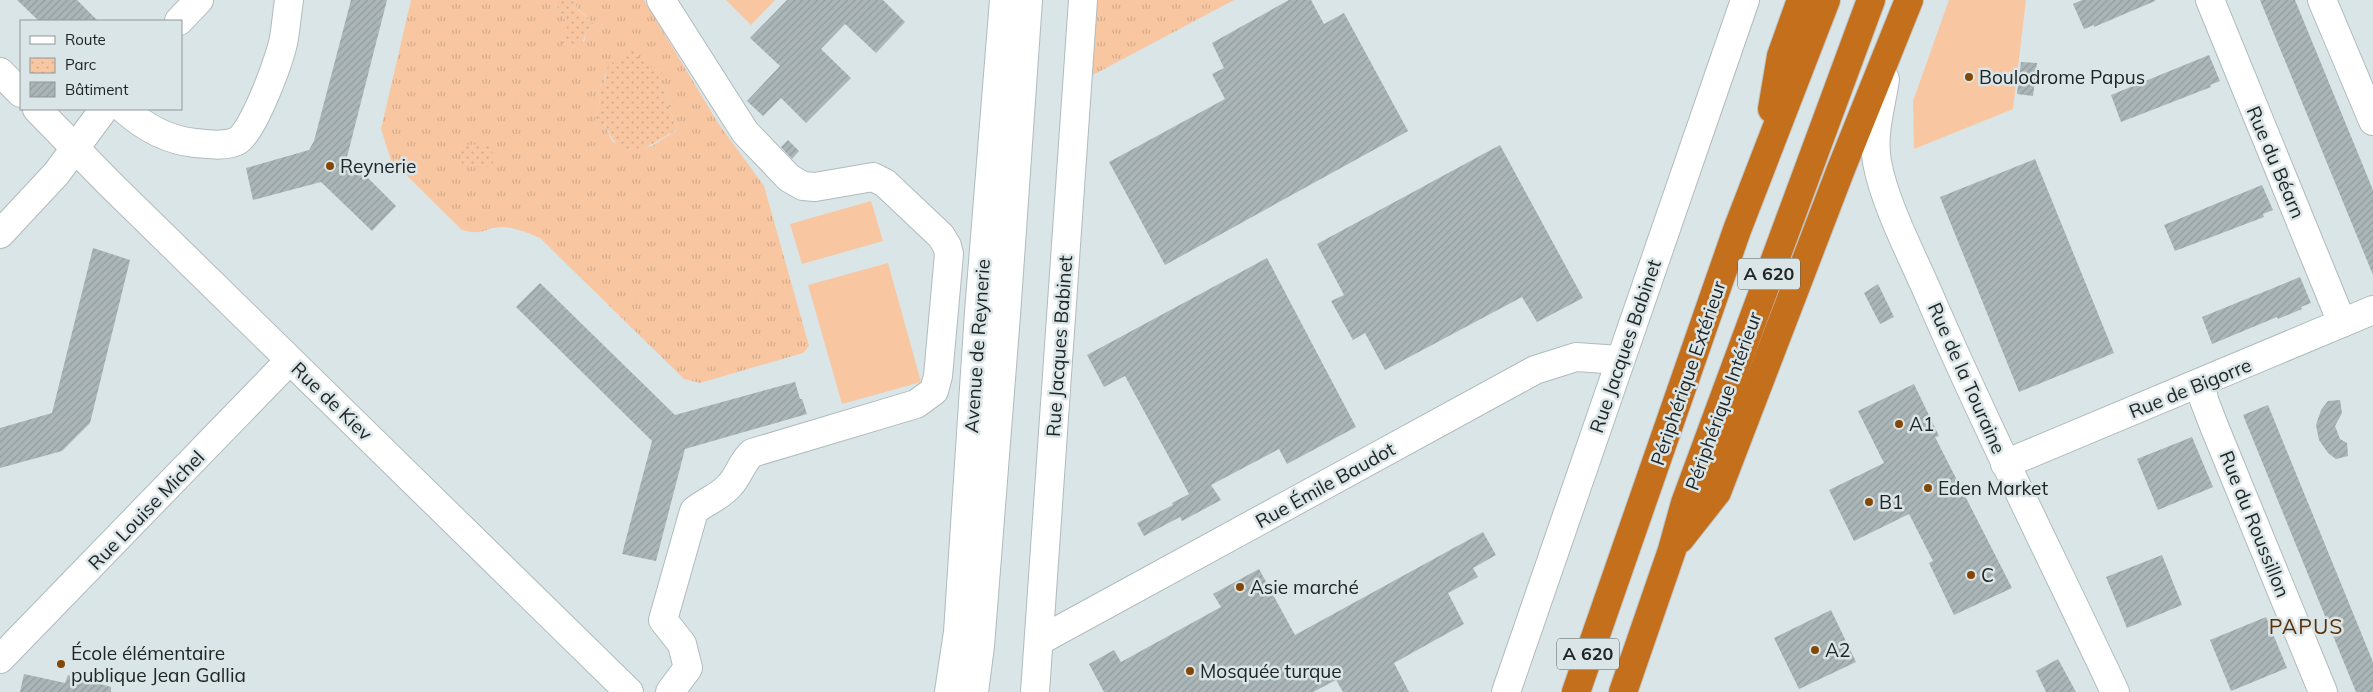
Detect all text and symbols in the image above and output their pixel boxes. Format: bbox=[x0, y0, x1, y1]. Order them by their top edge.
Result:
legend bbox=[20, 20, 182, 110]
text: Route bbox=[65, 30, 106, 49]
text: Parc bbox=[65, 55, 96, 74]
place label: Boulodrome Papus bbox=[1979, 65, 2145, 89]
marker: Boulodrome Papus bbox=[1963, 71, 1975, 83]
text: Bâtiment bbox=[65, 80, 128, 99]
street label: Rue du Béarn bbox=[2242, 102, 2310, 222]
place label: Reynerie bbox=[340, 154, 416, 178]
marker: Reynerie bbox=[324, 160, 336, 172]
street label: Rue Jacques Babinet bbox=[1041, 254, 1077, 437]
street label: Rue Jacques Babinet bbox=[1584, 256, 1666, 436]
street label: Avenue de Reynerie bbox=[959, 258, 995, 434]
road number: A 620 bbox=[1738, 258, 1800, 290]
street label: Périphérique Extérieur bbox=[1645, 278, 1731, 468]
street label: Rue de la Touraine bbox=[1923, 299, 2011, 457]
street label: Périphérique Intérieur bbox=[1680, 308, 1766, 494]
street label: Rue de Bigorre bbox=[2125, 353, 2255, 423]
street label: Rue de Kiev bbox=[287, 357, 377, 445]
place label: A1 bbox=[1909, 412, 1934, 436]
marker: A1 bbox=[1893, 418, 1905, 430]
street label: Rue Émile Baudot bbox=[1251, 437, 1399, 533]
street label: Rue Louise Michel bbox=[83, 445, 209, 575]
street label: Rue du Roussillon bbox=[2215, 447, 2295, 601]
place label: Eden Market bbox=[1938, 476, 2048, 500]
marker: Eden Market bbox=[1922, 482, 1934, 494]
place label: B1 bbox=[1879, 490, 1903, 514]
marker: B1 bbox=[1863, 496, 1875, 508]
place label: C bbox=[1981, 563, 1994, 587]
marker: C bbox=[1965, 569, 1977, 581]
place label: Asie marché bbox=[1250, 575, 1359, 599]
marker: Asie marché bbox=[1234, 581, 1246, 593]
district label: PAPUS bbox=[2269, 613, 2343, 639]
place label: A2 bbox=[1825, 638, 1850, 662]
road number: A 620 bbox=[1557, 639, 1619, 670]
place label: École élémentaire publique Jean Gallia bbox=[71, 641, 246, 687]
marker: A2 bbox=[1809, 644, 1821, 656]
marker: École élémentaire publique Jean Gallia bbox=[55, 658, 67, 670]
place label: Mosquée turque bbox=[1200, 659, 1342, 683]
marker: Mosquée turque bbox=[1184, 665, 1196, 677]

